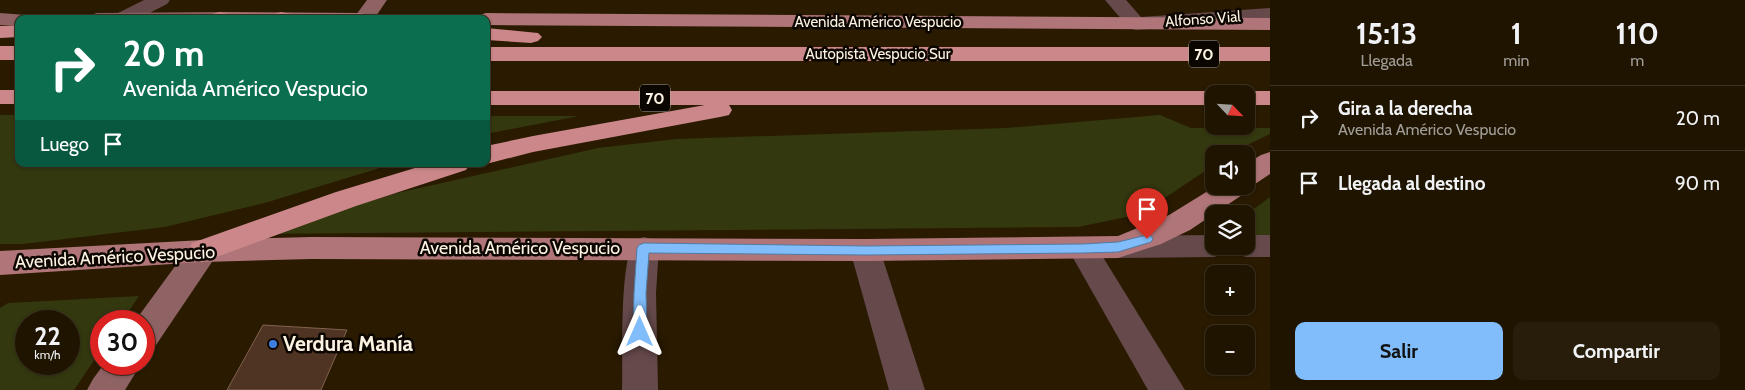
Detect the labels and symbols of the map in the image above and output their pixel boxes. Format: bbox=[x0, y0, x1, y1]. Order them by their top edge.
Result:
street label: Alfonso Vial bbox=[1165, 7, 1242, 31]
street label: Avenida Américo Vespucio bbox=[794, 13, 962, 31]
road number: 70 bbox=[1189, 41, 1219, 68]
street label: Autopista Vespucio Sur bbox=[806, 45, 951, 63]
road number: 70 bbox=[640, 85, 670, 112]
north arrow bbox=[1205, 85, 1255, 135]
pin bbox=[1126, 188, 1168, 239]
street label: Avenida Américo Vespucio bbox=[420, 237, 620, 259]
street label: Avenida Américo Vespucio bbox=[14, 241, 216, 273]
position arrow bbox=[613, 305, 665, 357]
speed limit sign: 30 bbox=[90, 310, 155, 375]
place label: Verdura Manía bbox=[283, 331, 414, 356]
marker: Verdura Manía bbox=[267, 338, 279, 350]

